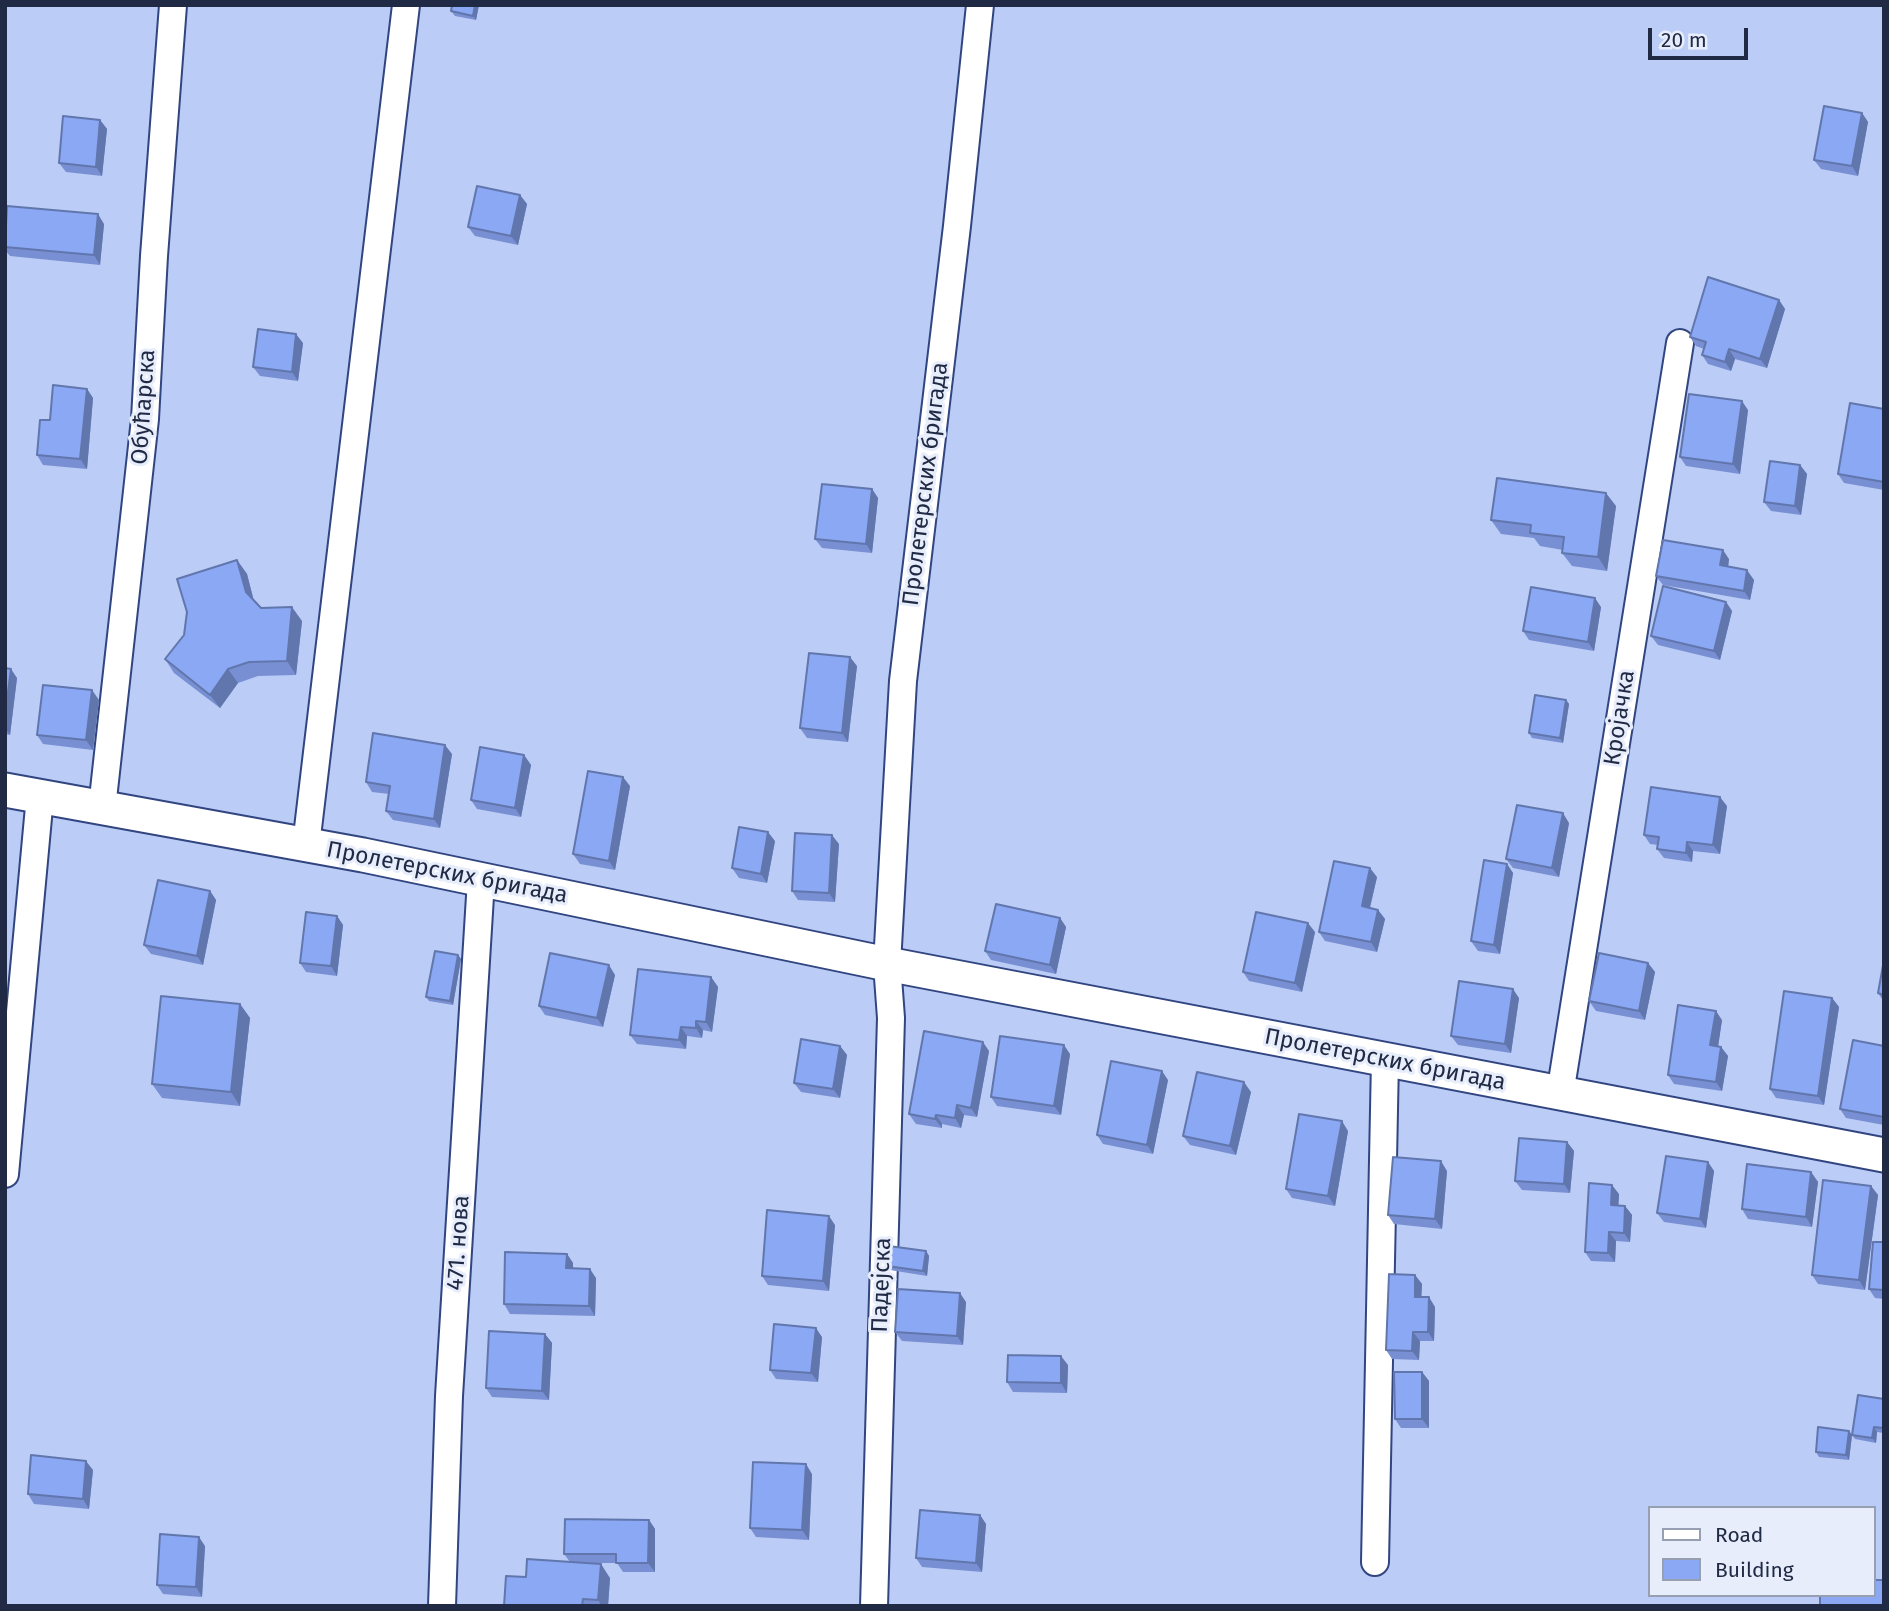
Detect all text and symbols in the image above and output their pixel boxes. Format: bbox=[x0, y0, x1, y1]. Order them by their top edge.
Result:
scale bar bbox=[1651, 14, 1751, 58]
text: 20 m bbox=[1661, 27, 1707, 53]
street label: Обућарска bbox=[126, 349, 162, 465]
street label: Пролетерских бригада bbox=[897, 361, 955, 607]
street label: Кројачка bbox=[1599, 668, 1641, 768]
street label: Пролетерских бригада bbox=[324, 836, 570, 910]
street label: Пролетерских бригада bbox=[1262, 1023, 1508, 1097]
street label: 471. нова bbox=[442, 1194, 476, 1292]
street label: Падејска bbox=[867, 1237, 897, 1333]
legend bbox=[1647, 1506, 1875, 1597]
text: Road bbox=[1715, 1522, 1763, 1548]
text: Building bbox=[1715, 1557, 1794, 1583]

